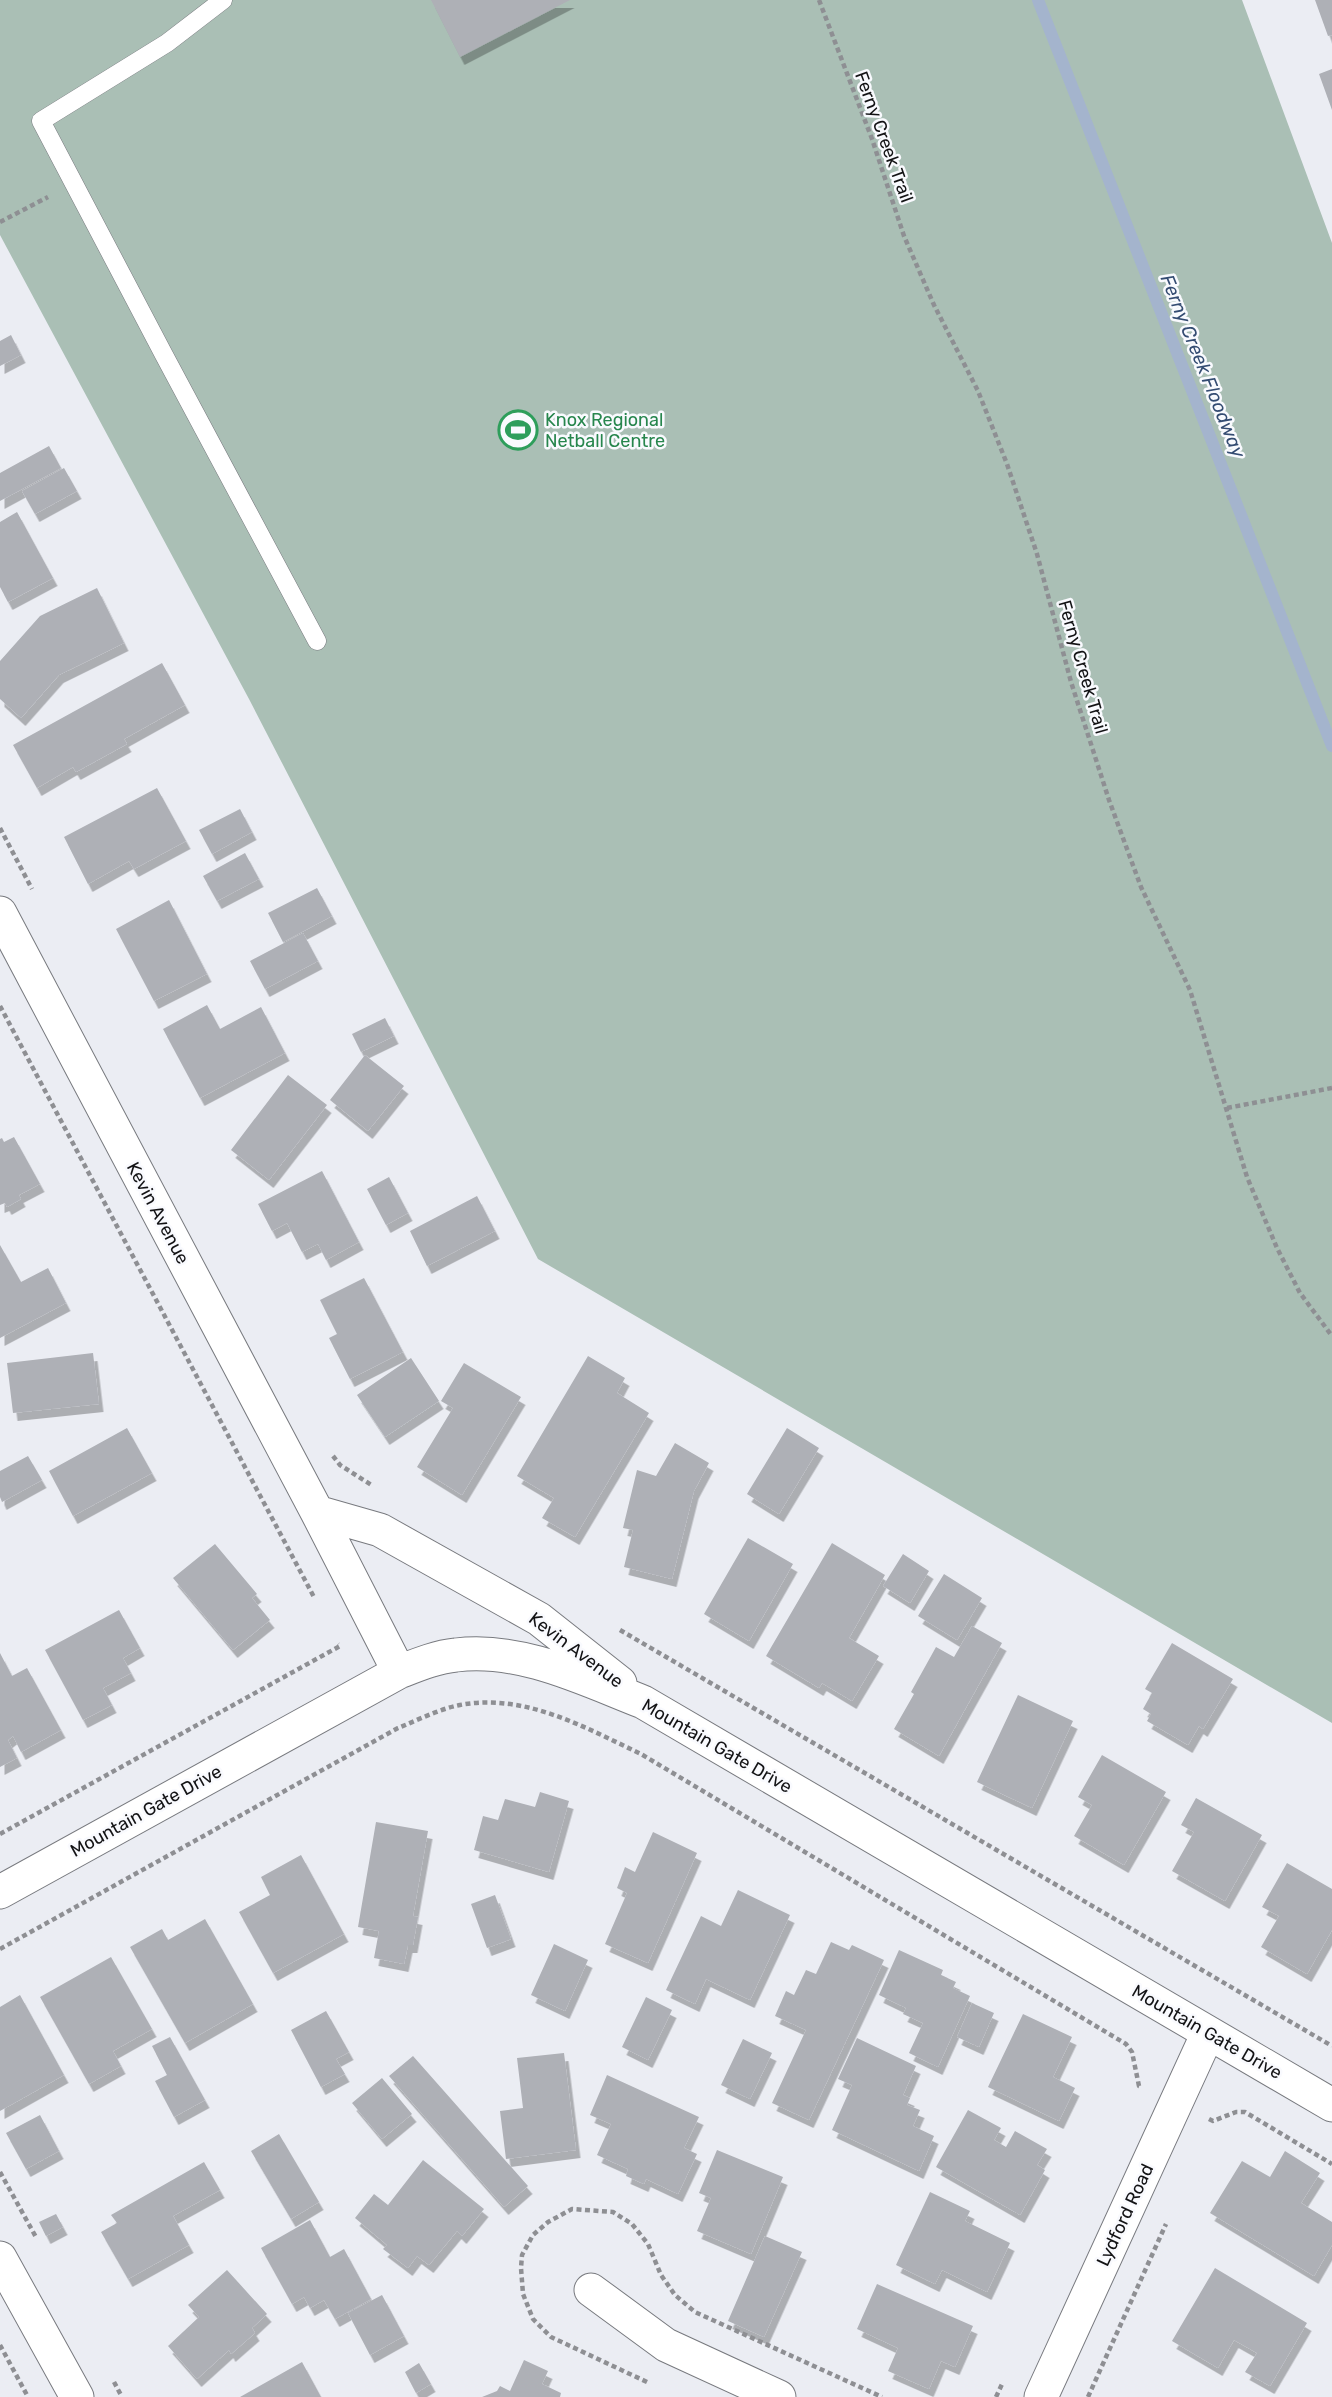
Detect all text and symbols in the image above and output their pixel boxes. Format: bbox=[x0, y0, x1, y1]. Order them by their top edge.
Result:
street label: Ferny Creek Trail bbox=[850, 68, 918, 206]
water label: Ferny Creek Floodway bbox=[1156, 271, 1250, 461]
sports icon: Knox Regional Netball Centre bbox=[497, 409, 539, 451]
place label: Knox Regional Netball Centre bbox=[545, 409, 665, 452]
street label: Ferny Creek Trail bbox=[1053, 598, 1113, 736]
street label: Kevin Avenue bbox=[122, 1158, 194, 1268]
street label: Kevin Avenue bbox=[525, 1607, 627, 1693]
street label: Mountain Gate Drive bbox=[638, 1694, 796, 1798]
street label: Mountain Gate Drive bbox=[66, 1760, 226, 1862]
street label: Mountain Gate Drive bbox=[1128, 1980, 1286, 2084]
street label: Lydford Road bbox=[1092, 2160, 1158, 2270]

